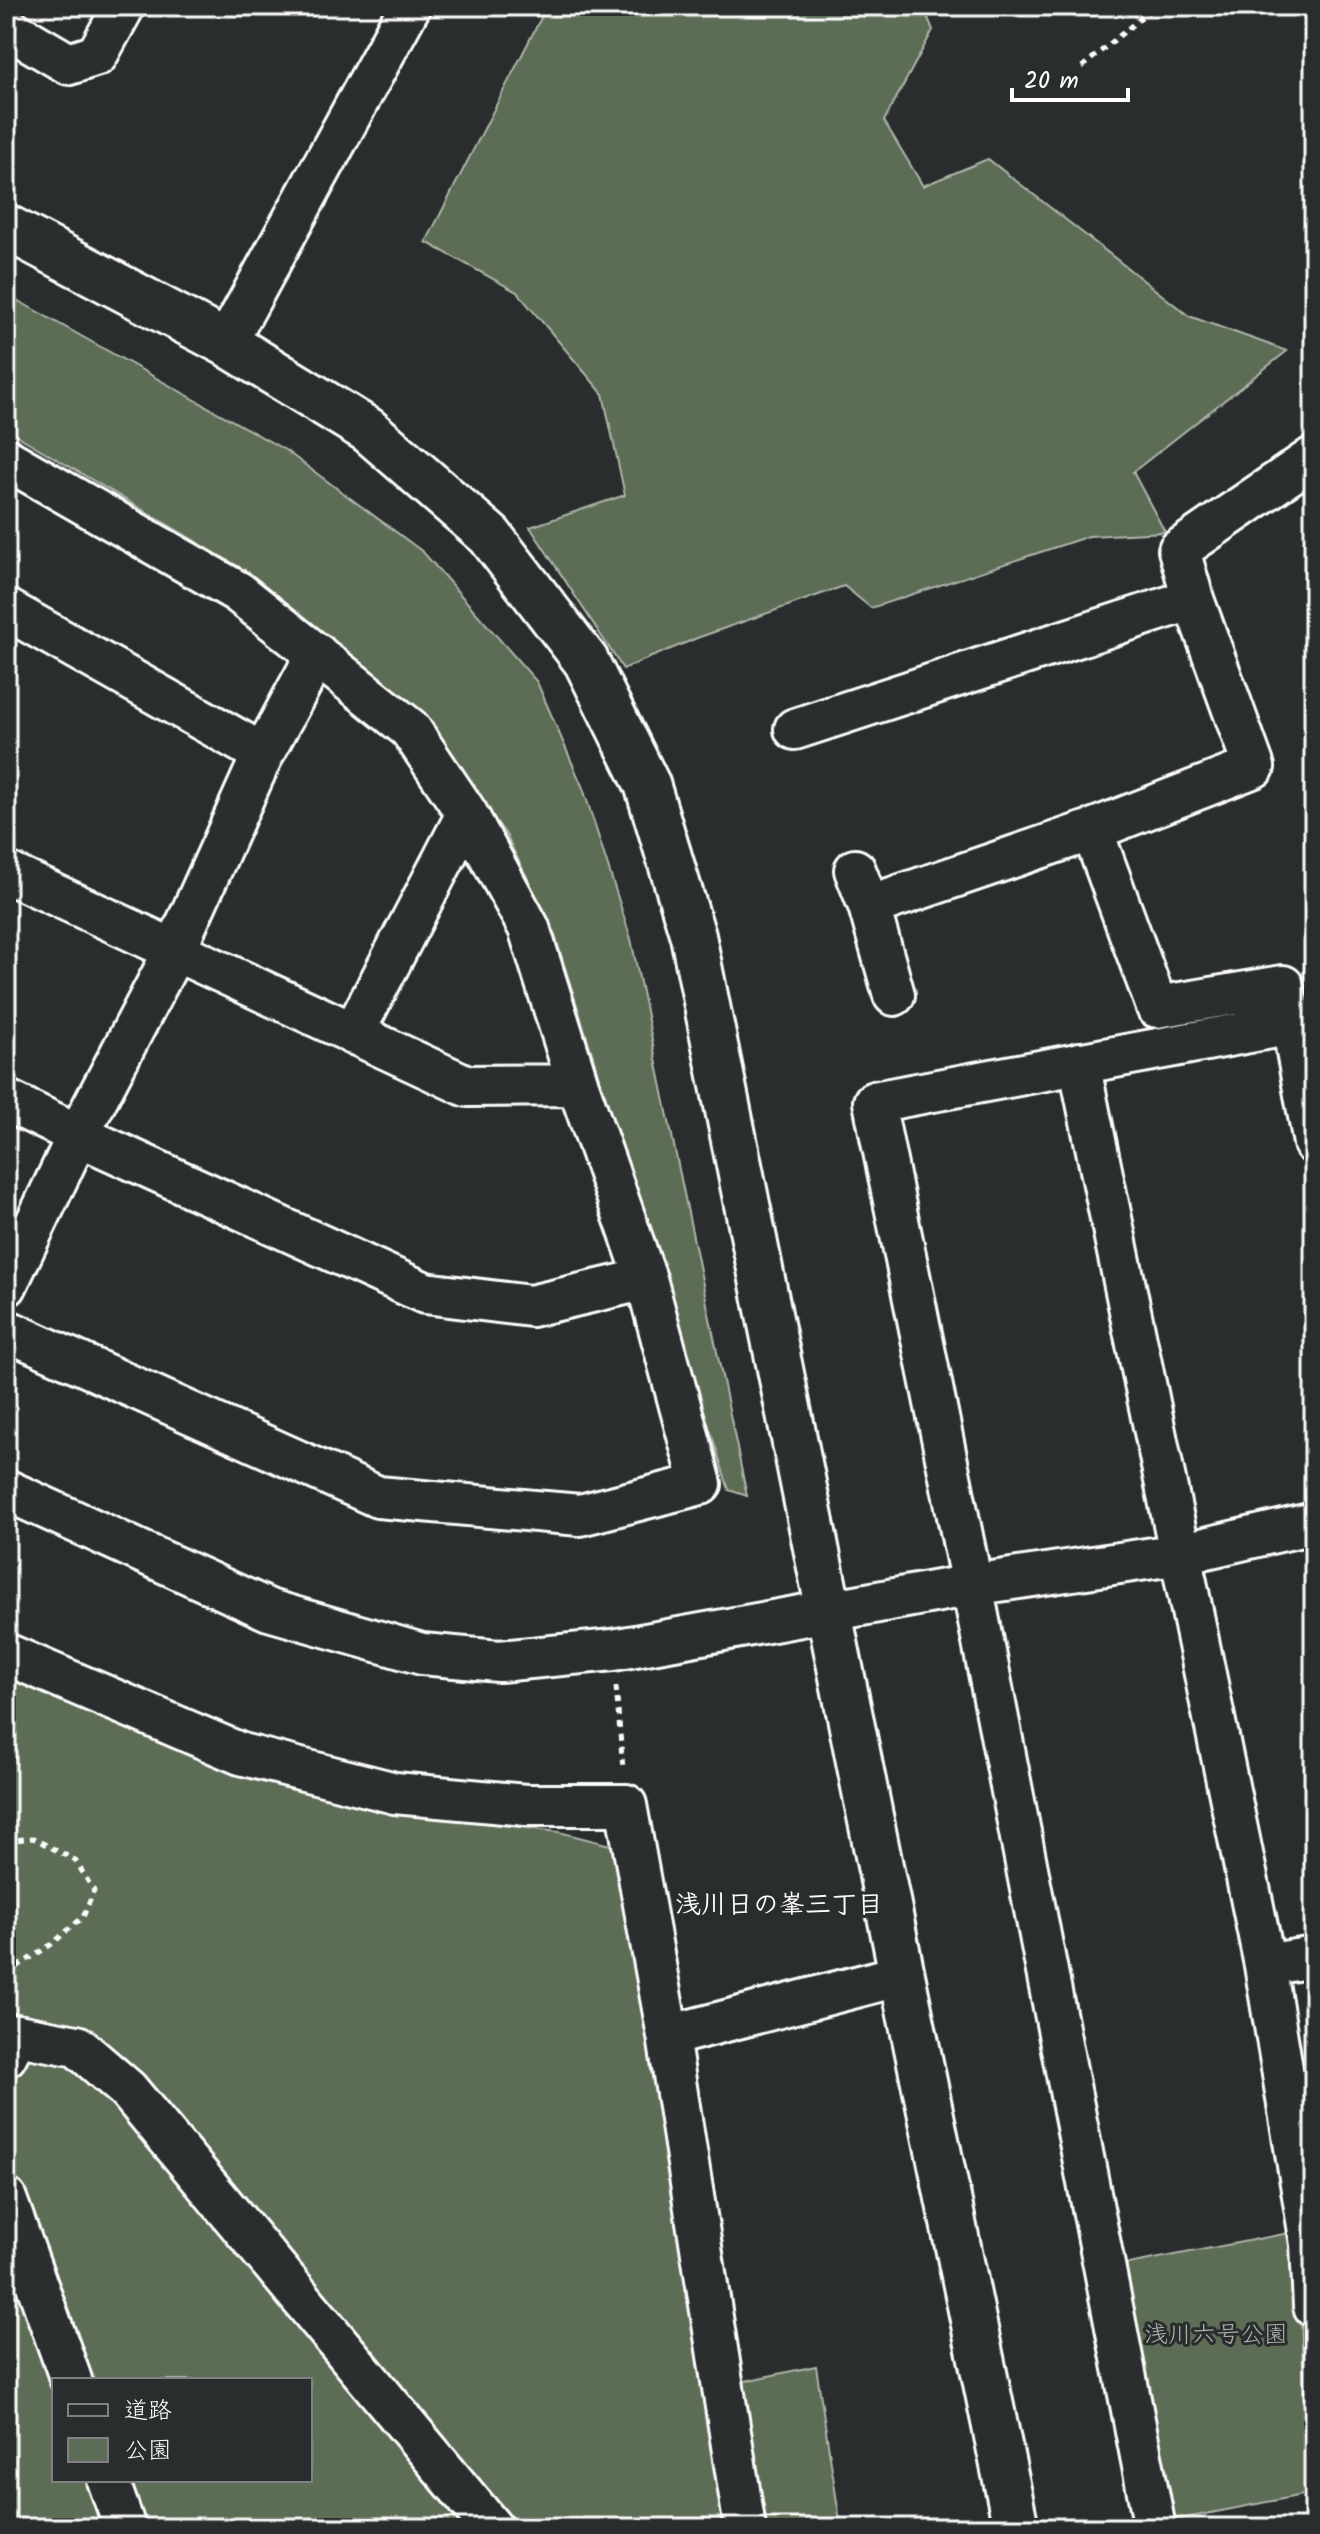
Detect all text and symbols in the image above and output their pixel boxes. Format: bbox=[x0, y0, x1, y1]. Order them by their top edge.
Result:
scale bar bbox=[1012, 52, 1128, 102]
text: 20 m bbox=[1024, 62, 1079, 101]
district label: 浅川日の峯三丁目 bbox=[675, 1885, 883, 1927]
park label: 浅川六号公園 bbox=[1144, 2316, 1288, 2355]
legend bbox=[52, 2378, 312, 2482]
text: 道路 bbox=[124, 2392, 172, 2431]
text: 公園 bbox=[124, 2432, 172, 2471]

